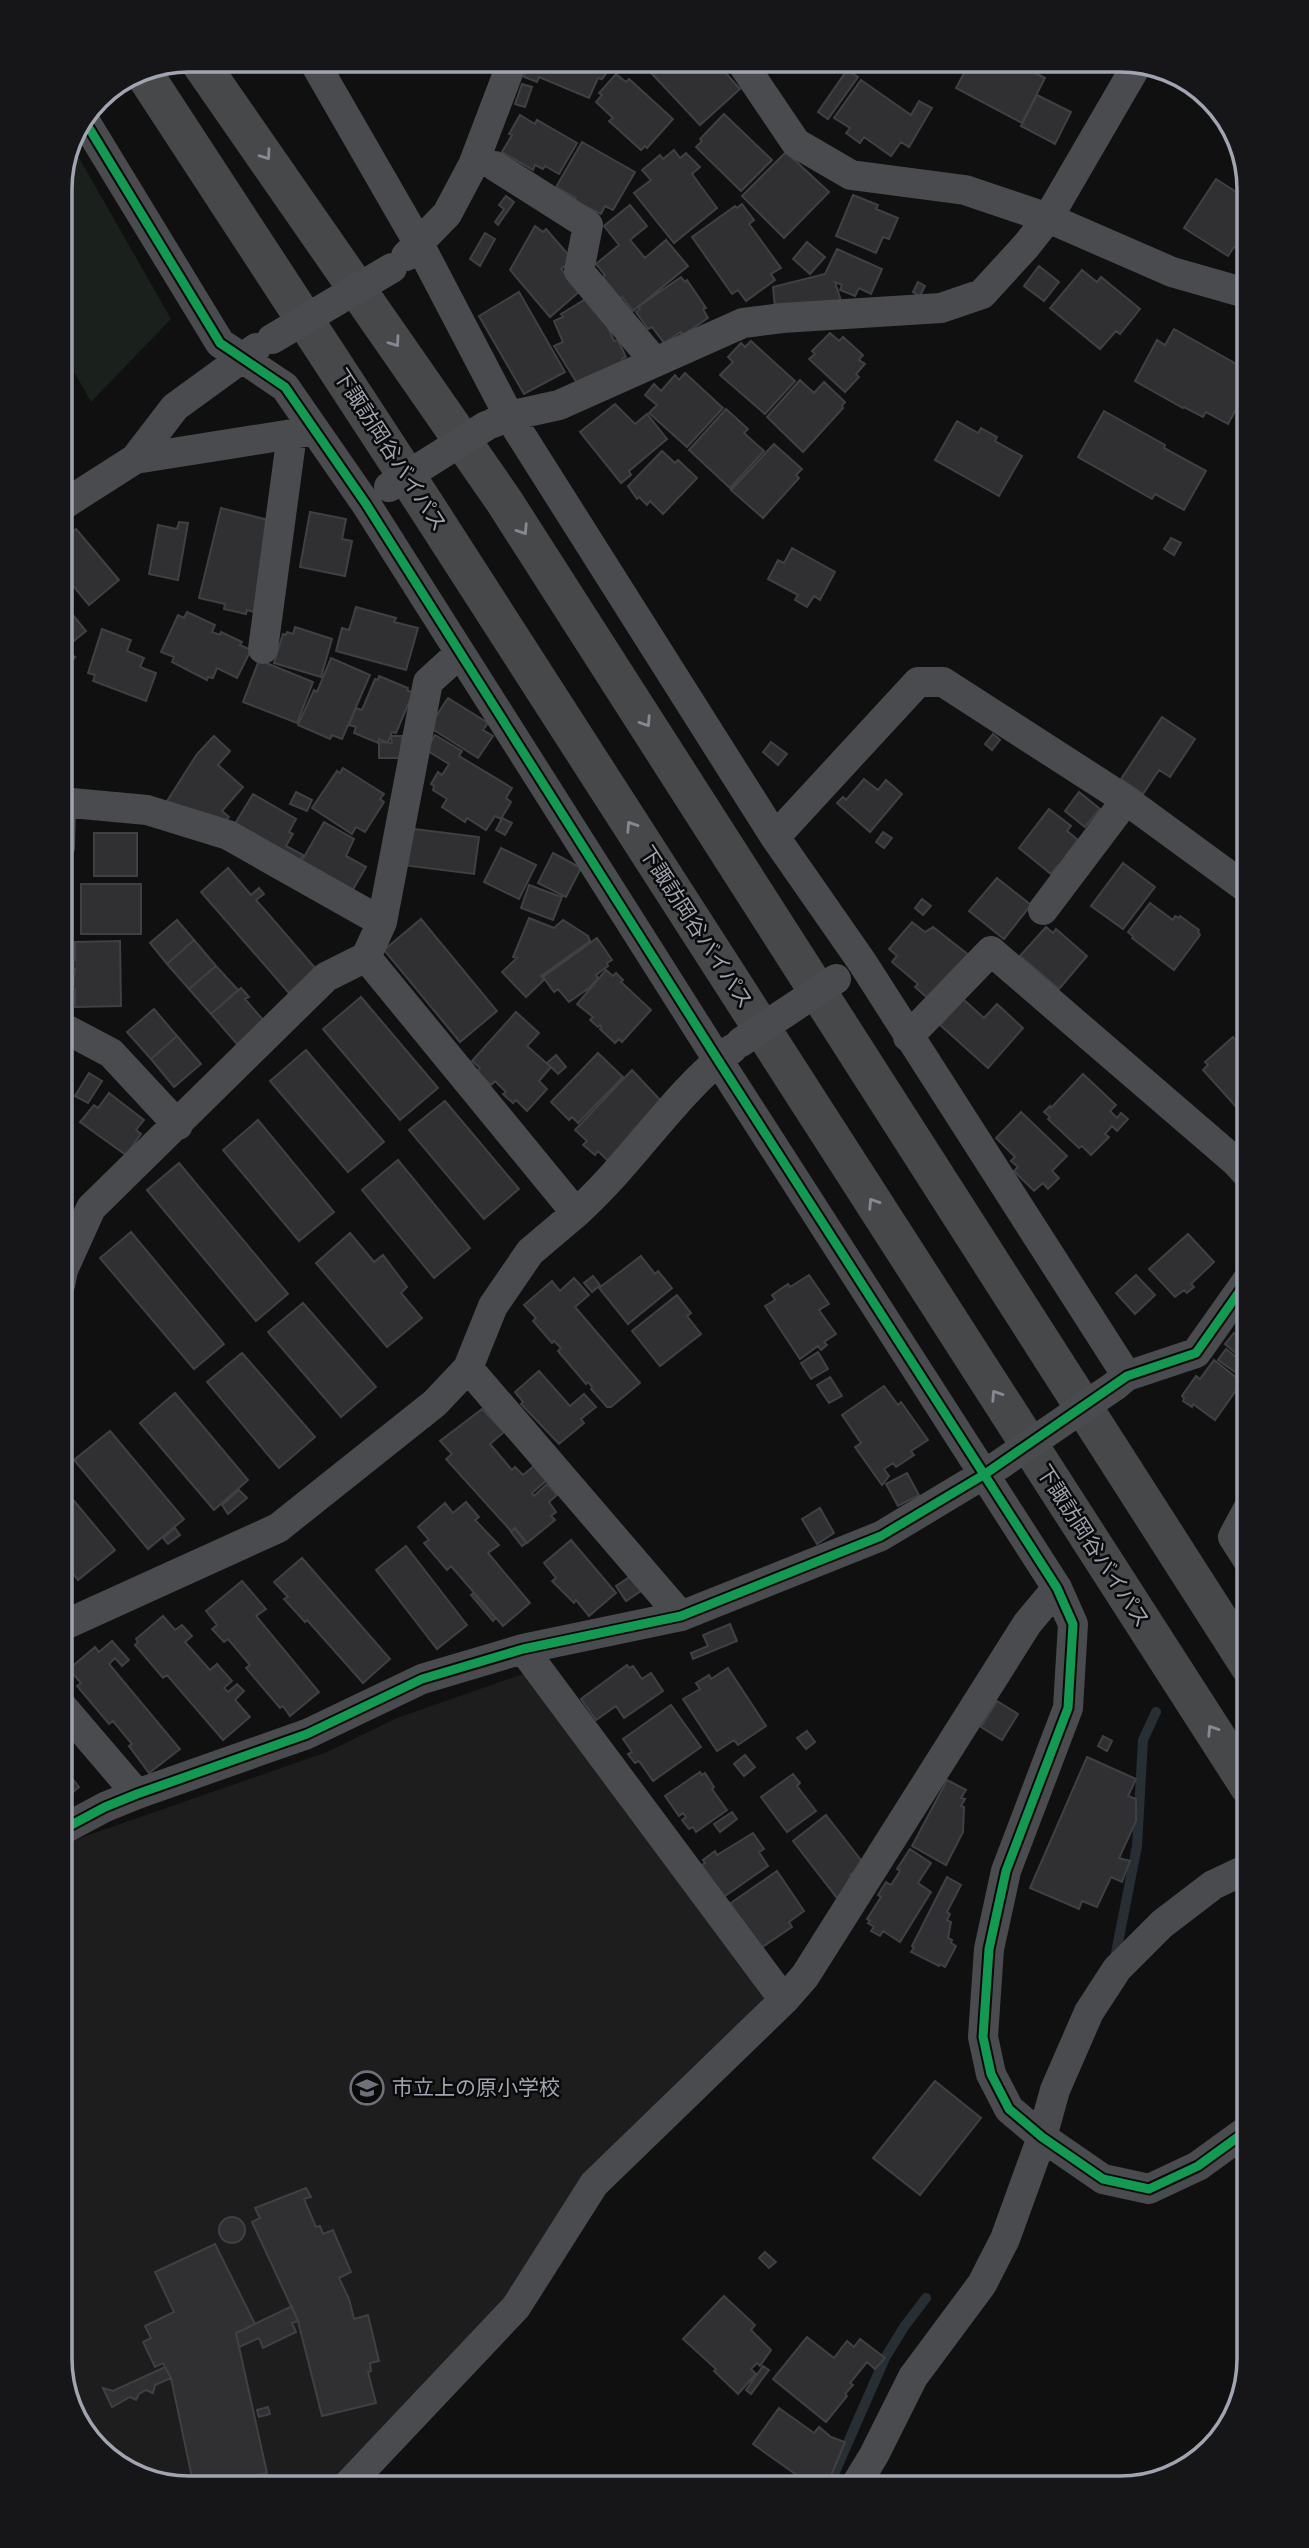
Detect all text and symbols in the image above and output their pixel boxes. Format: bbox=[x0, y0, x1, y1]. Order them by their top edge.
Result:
one-way arrow bbox=[258, 147, 270, 160]
one-way arrow bbox=[387, 335, 400, 348]
street label: 下諏訪岡谷バイパス bbox=[326, 363, 454, 537]
one-way arrow bbox=[515, 523, 528, 536]
one-way arrow bbox=[637, 714, 650, 727]
one-way arrow bbox=[627, 821, 640, 834]
street label: 下諏訪岡谷バイパス bbox=[632, 840, 760, 1014]
one-way arrow bbox=[868, 1198, 881, 1211]
one-way arrow bbox=[992, 1389, 1005, 1402]
street label: 下諏訪岡谷バイパス bbox=[1029, 1459, 1157, 1633]
one-way arrow bbox=[1208, 1725, 1221, 1738]
school or university icon: 市立上の原小学校 bbox=[348, 2069, 386, 2107]
place label: 市立上の原小学校 bbox=[392, 2073, 560, 2103]

